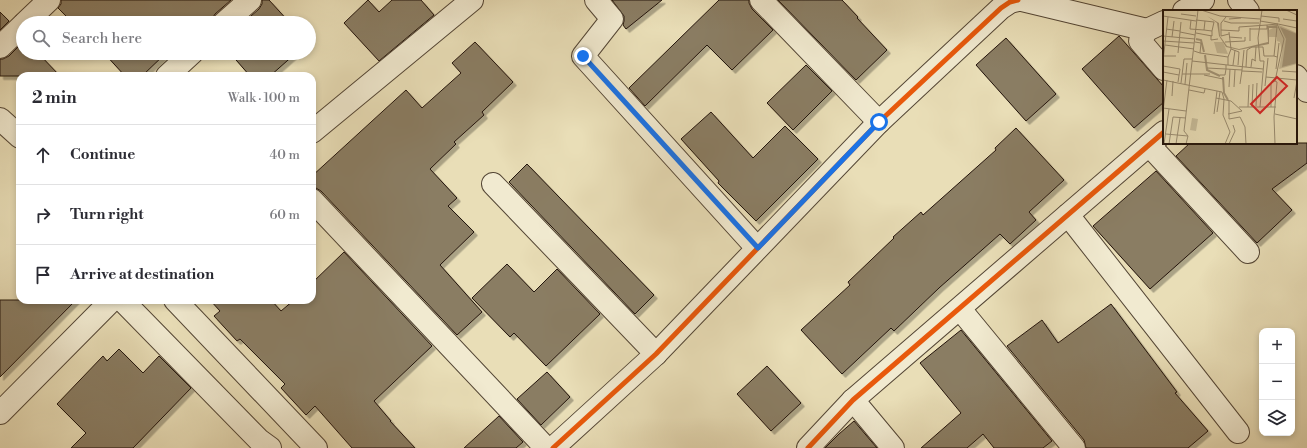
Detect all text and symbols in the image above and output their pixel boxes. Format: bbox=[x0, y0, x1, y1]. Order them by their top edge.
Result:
inset map bbox=[1163, 10, 1297, 144]
search box bbox=[16, 16, 316, 60]
icon: search bbox=[30, 27, 52, 49]
text: Search here bbox=[62, 29, 142, 48]
route end bbox=[574, 47, 592, 65]
text: 2 min bbox=[32, 87, 77, 109]
text: Walk · 100 m bbox=[228, 90, 300, 106]
route start bbox=[870, 113, 888, 131]
icon: ahead bbox=[32, 144, 54, 166]
text: Continue bbox=[70, 145, 135, 164]
text: 40 m bbox=[270, 147, 300, 163]
icon: right bbox=[32, 204, 54, 226]
text: Turn right bbox=[70, 205, 144, 224]
text: 60 m bbox=[269, 207, 300, 223]
icon: arrive bbox=[32, 264, 54, 286]
text: Arrive at destination bbox=[70, 265, 214, 284]
map controls bbox=[1259, 328, 1295, 436]
button: + bbox=[1259, 328, 1295, 364]
button: − bbox=[1259, 364, 1295, 400]
button: layers bbox=[1259, 400, 1295, 436]

